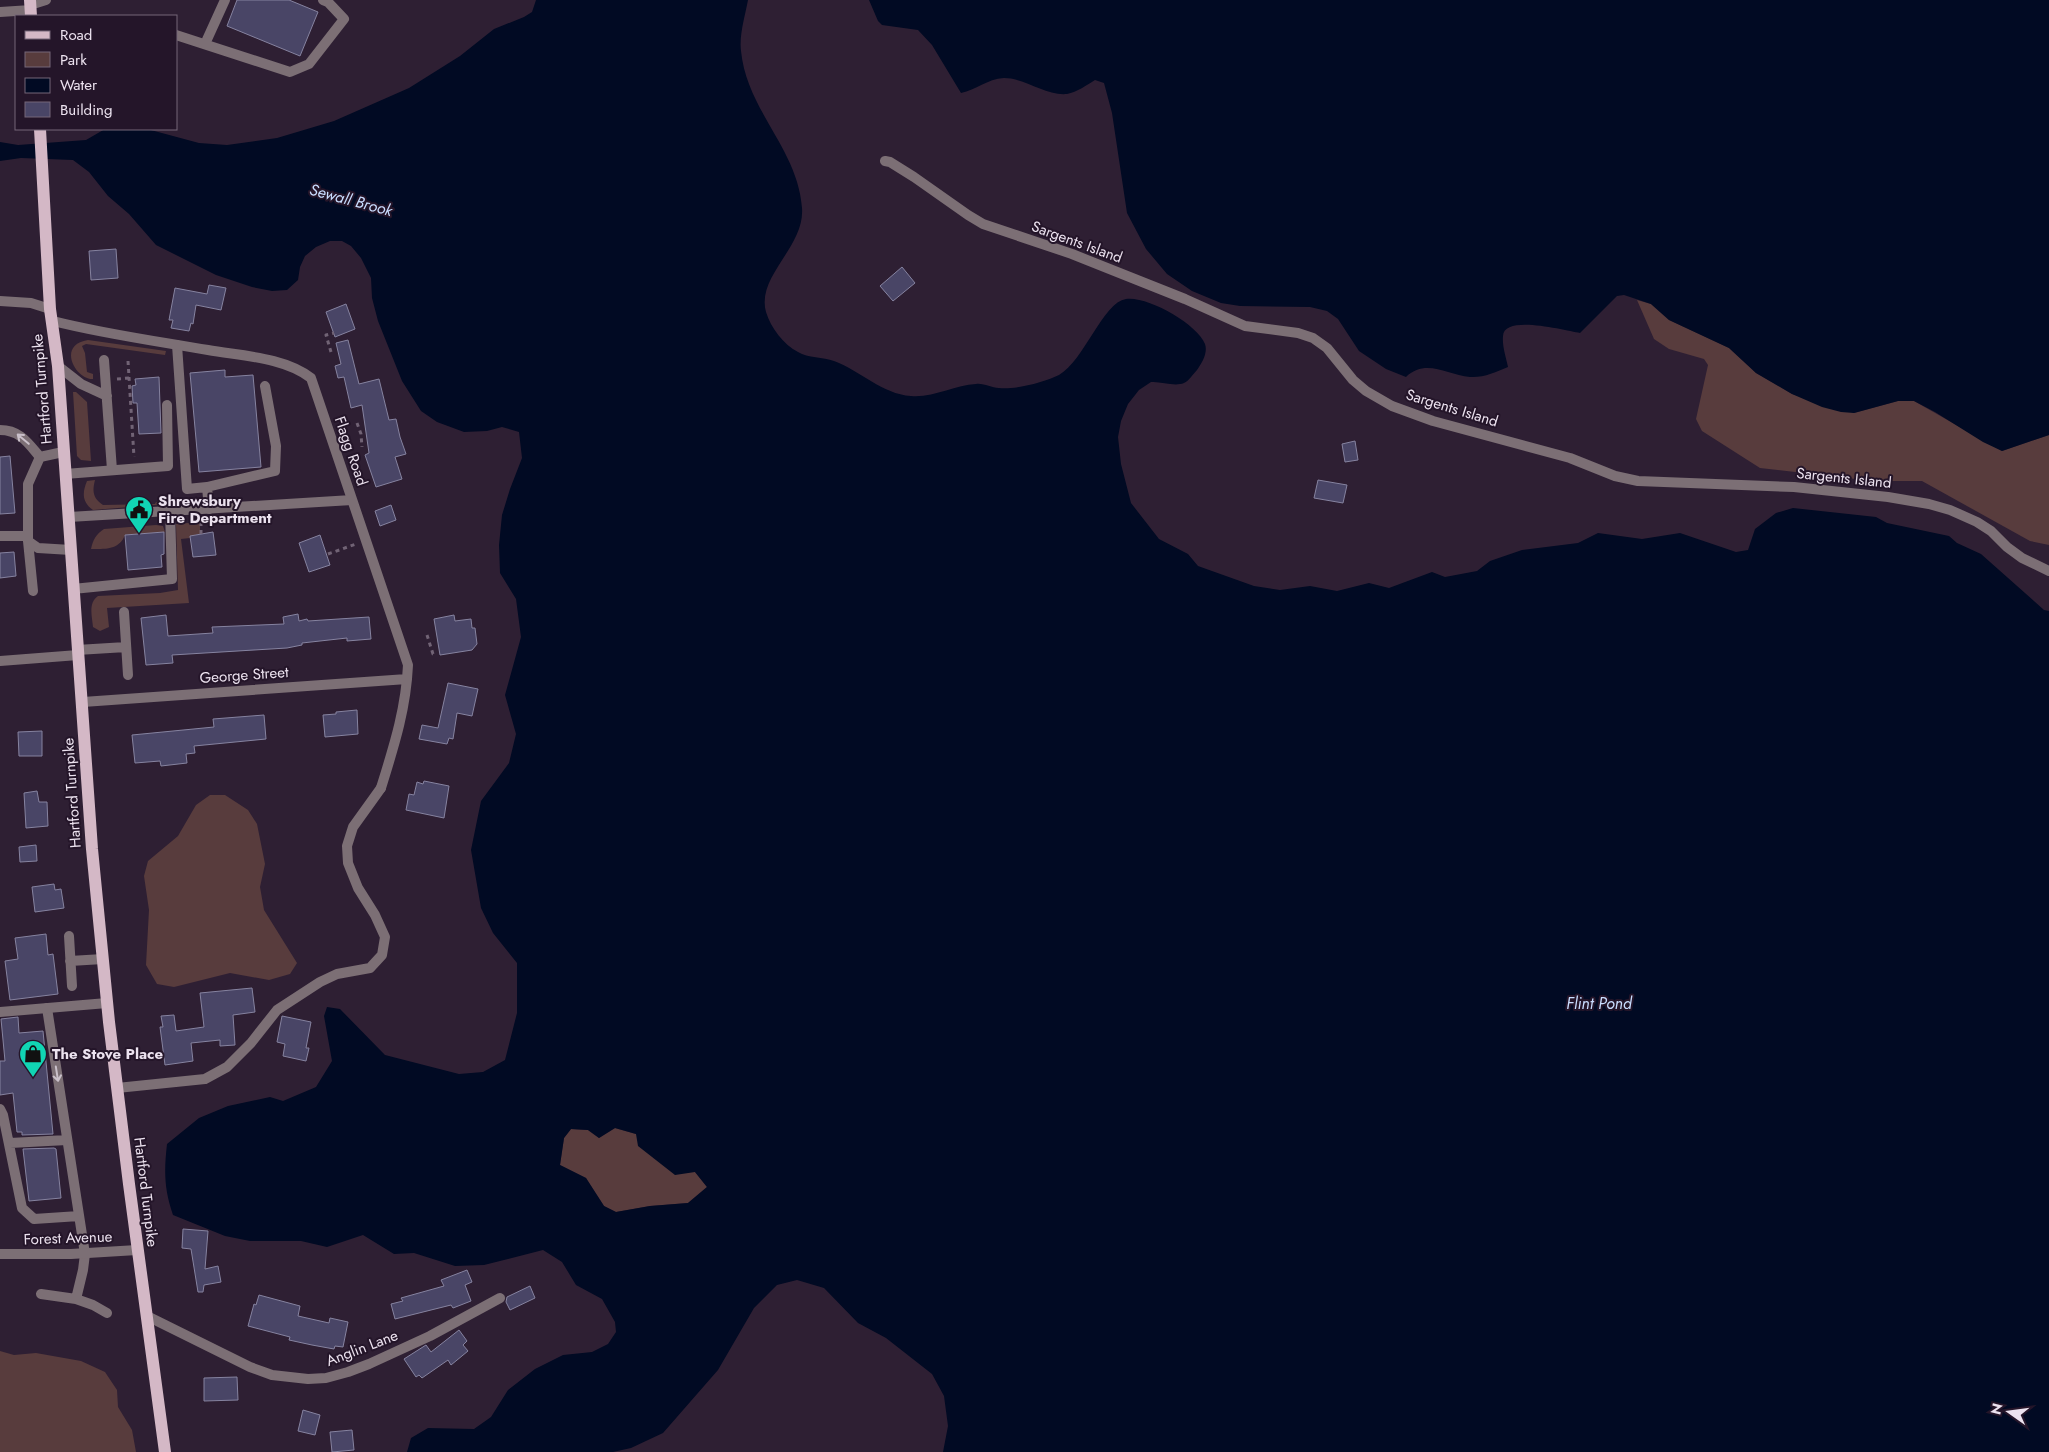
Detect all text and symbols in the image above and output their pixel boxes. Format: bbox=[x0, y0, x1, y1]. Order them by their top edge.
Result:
legend bbox=[15, 15, 178, 130]
text: Road bbox=[60, 24, 92, 46]
text: Park bbox=[60, 49, 87, 71]
text: Water bbox=[60, 74, 98, 96]
text: Building bbox=[60, 99, 112, 121]
water label: Sewall Brook bbox=[307, 178, 396, 222]
street label: Sargents Island bbox=[1028, 215, 1126, 269]
street label: Hartford Turnpike bbox=[26, 333, 58, 445]
street label: Sargents Island bbox=[1403, 384, 1501, 432]
street label: Flagg Road bbox=[329, 413, 373, 489]
one-way arrow bbox=[16, 433, 29, 444]
street label: Sargents Island bbox=[1795, 462, 1893, 494]
place label: Shrewsbury Fire Department bbox=[158, 490, 272, 529]
public building icon: Shrewsbury Fire Department bbox=[124, 495, 154, 534]
street label: George Street bbox=[199, 661, 290, 689]
street label: Hartford Turnpike bbox=[57, 737, 87, 849]
water label: Flint Pond bbox=[1566, 992, 1633, 1015]
shop icon: The Stove Place bbox=[18, 1039, 48, 1078]
place label: The Stove Place bbox=[52, 1043, 163, 1065]
one-way arrow bbox=[52, 1066, 62, 1082]
street label: Hartford Turnpike bbox=[128, 1136, 164, 1248]
street label: Forest Avenue bbox=[23, 1225, 113, 1251]
street label: Anglin Lane bbox=[323, 1324, 401, 1372]
north arrow bbox=[1984, 1387, 2034, 1437]
text: N bbox=[1985, 1401, 2007, 1417]

